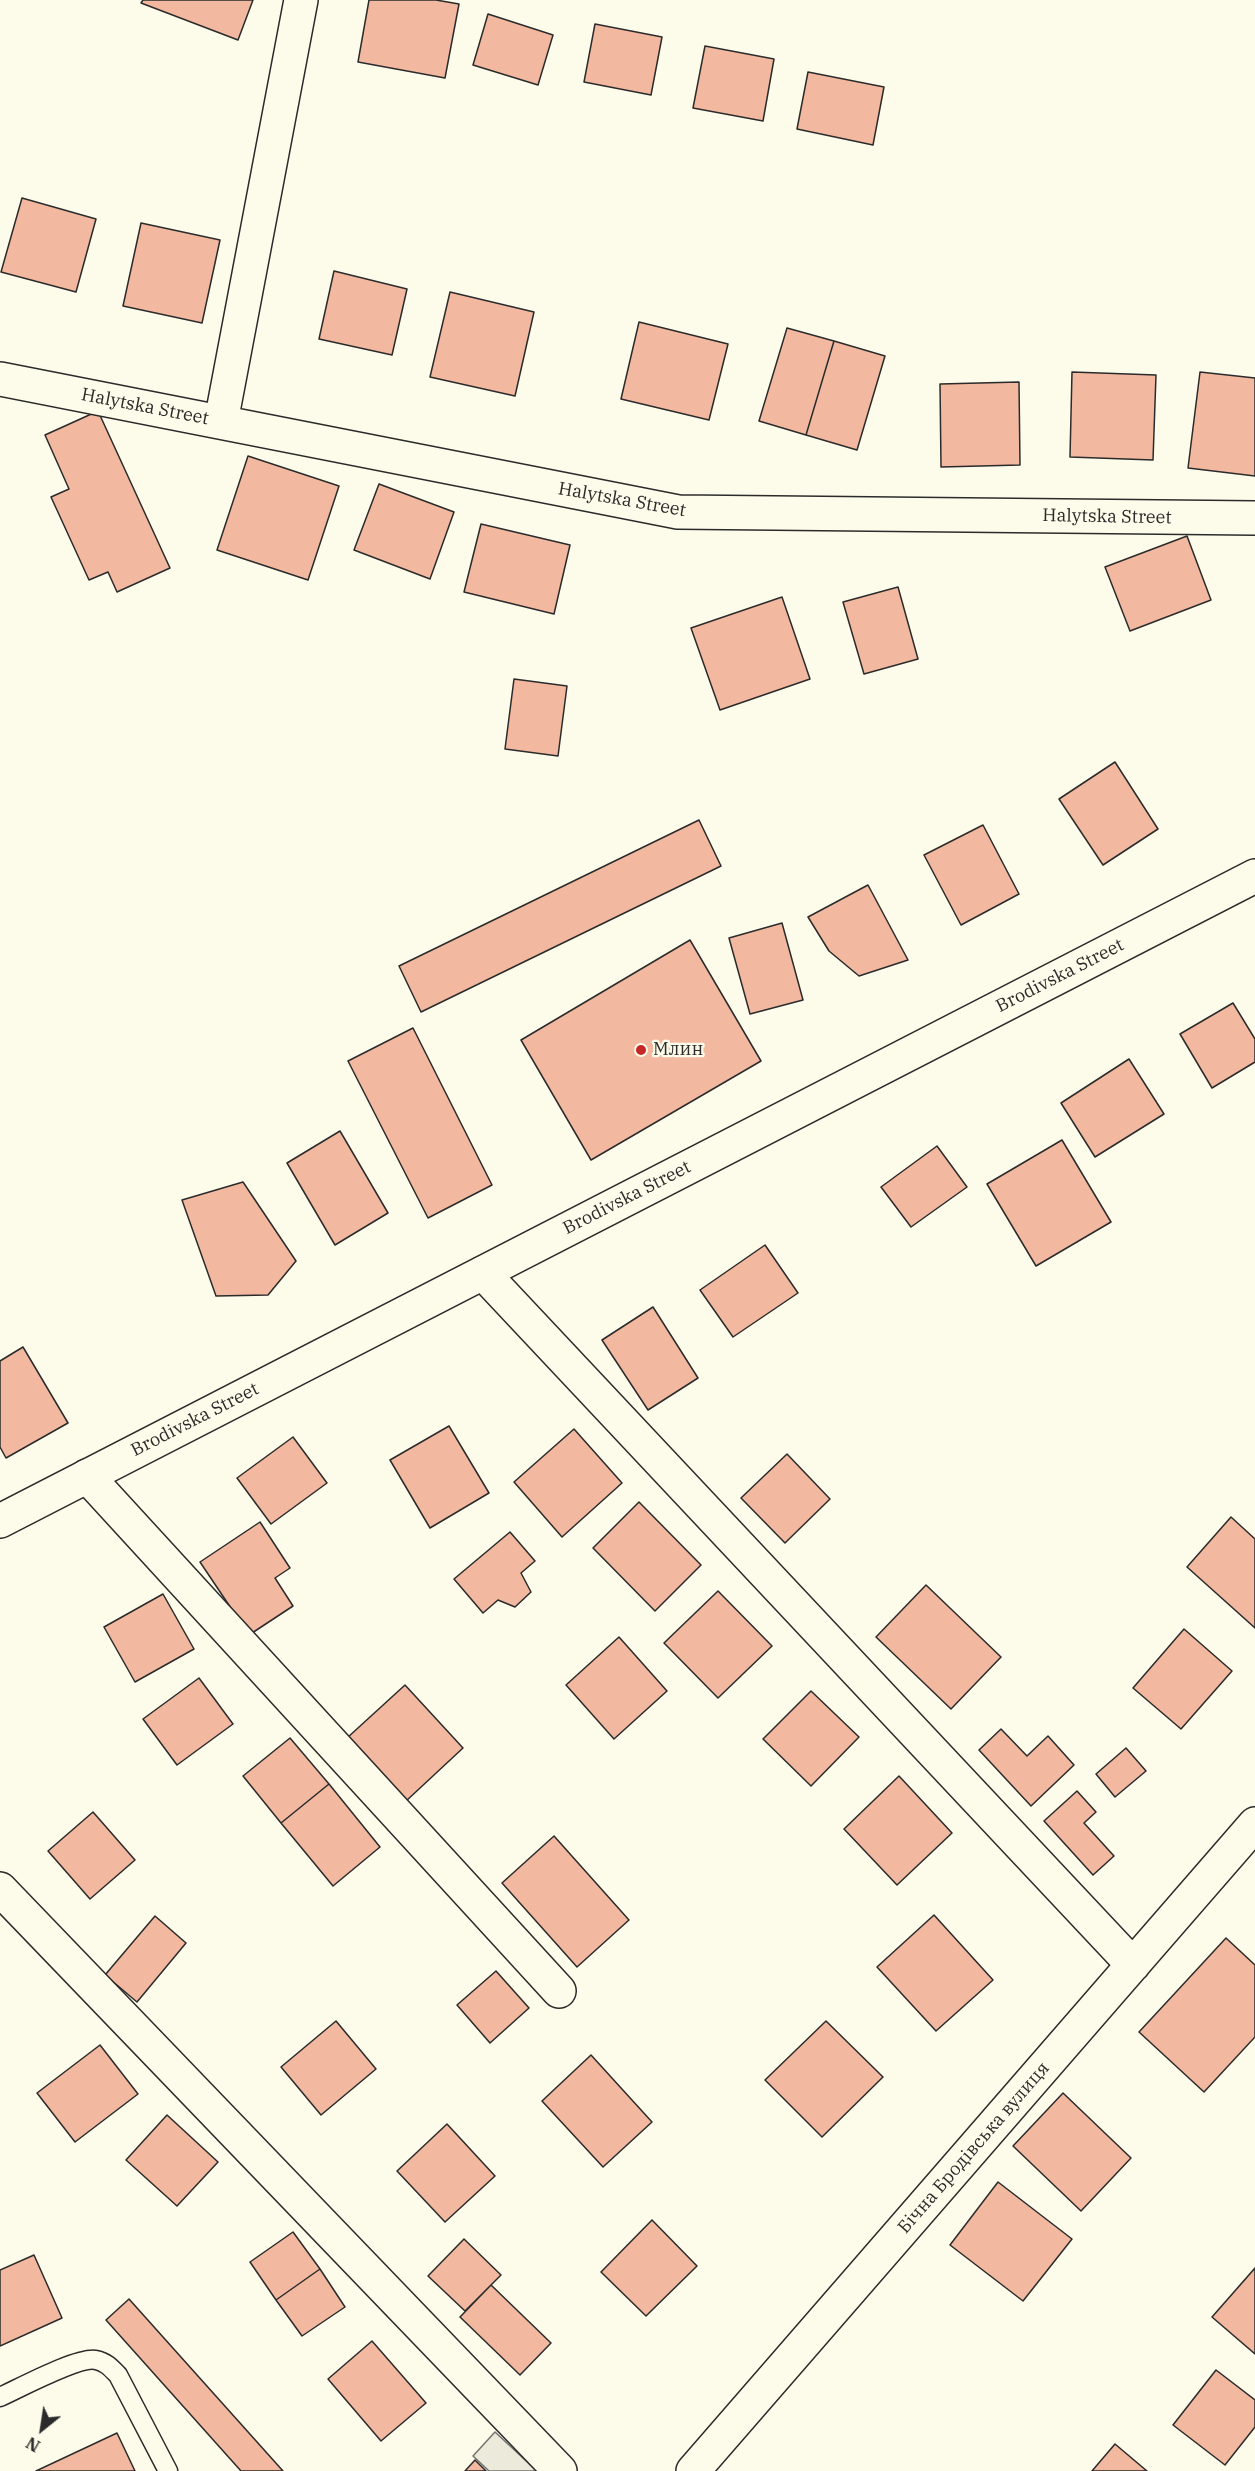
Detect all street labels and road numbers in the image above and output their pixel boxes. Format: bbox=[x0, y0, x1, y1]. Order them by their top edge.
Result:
street label: Halytska Street bbox=[80, 384, 210, 430]
street label: Halytska Street bbox=[556, 478, 688, 522]
street label: Halytska Street bbox=[1042, 505, 1172, 529]
street label: Brodivska Street bbox=[993, 934, 1127, 1018]
street label: Brodivska Street bbox=[560, 1156, 694, 1240]
street label: Brodivska Street bbox=[128, 1378, 262, 1462]
street label: Бічна Бродівська вулиця bbox=[894, 2058, 1054, 2238]

